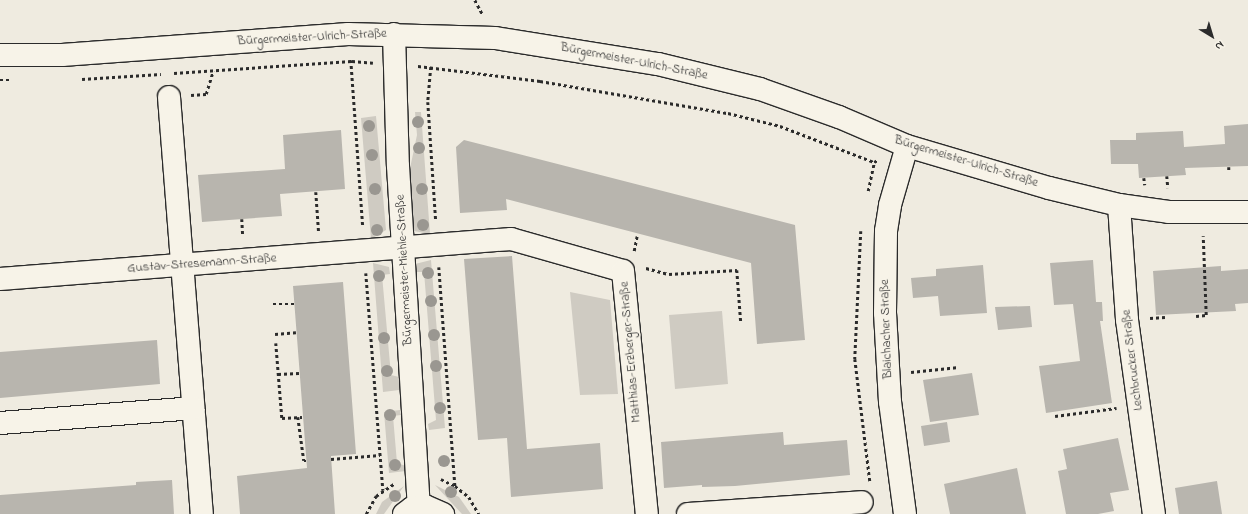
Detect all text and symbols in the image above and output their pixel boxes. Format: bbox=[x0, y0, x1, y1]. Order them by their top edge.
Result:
north arrow bbox=[1192, 16, 1232, 56]
street label: Bürgermeister-Ulrich-Straße bbox=[237, 26, 387, 50]
text: N bbox=[1212, 37, 1227, 54]
street label: Bürgermeister-Ulrich-Straße bbox=[559, 40, 709, 84]
street label: Bürgermeister-Ulrich-Straße bbox=[892, 133, 1040, 191]
street label: Bürgermeister-Miehle-Straße bbox=[393, 194, 417, 346]
street label: Gustav-Stresemann-Straße bbox=[127, 251, 277, 277]
street label: Blaichacher Straße bbox=[877, 279, 897, 379]
street label: Matthias-Erzberger-Straße bbox=[617, 281, 645, 423]
street label: Lechbrucker Straße bbox=[1119, 309, 1147, 411]

